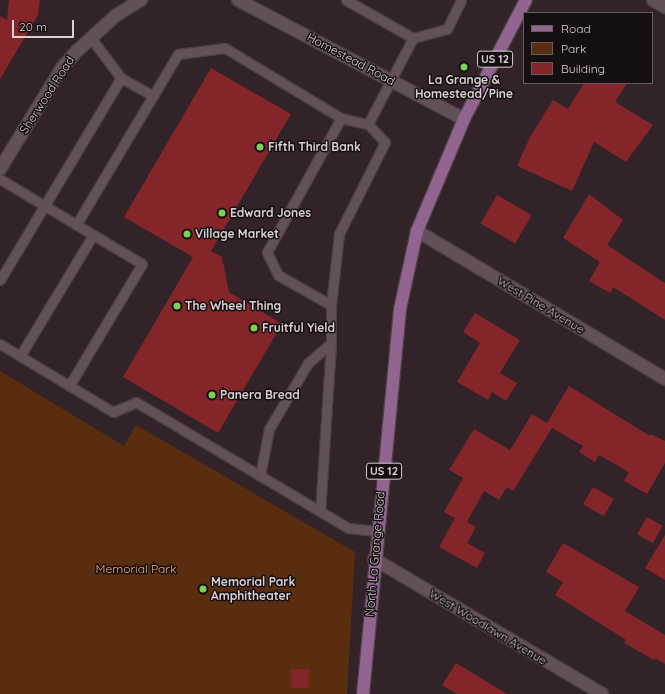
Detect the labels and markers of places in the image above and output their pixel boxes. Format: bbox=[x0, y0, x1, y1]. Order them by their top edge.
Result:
marker: La Grange & Homestead/Pine bbox=[459, 62, 469, 72]
place label: La Grange & Homestead/Pine bbox=[415, 73, 513, 101]
place label: Fifth Third Bank bbox=[268, 140, 361, 154]
marker: Fifth Third Bank bbox=[255, 142, 265, 152]
place label: Edward Jones bbox=[230, 206, 311, 220]
marker: Edward Jones bbox=[217, 208, 227, 218]
place label: Village Market bbox=[195, 227, 279, 241]
marker: Village Market bbox=[182, 229, 192, 239]
place label: The Wheel Thing bbox=[185, 299, 281, 313]
marker: The Wheel Thing bbox=[172, 301, 182, 311]
place label: Fruitful Yield bbox=[262, 321, 335, 335]
marker: Fruitful Yield bbox=[249, 323, 259, 333]
place label: Panera Bread bbox=[220, 388, 300, 402]
marker: Panera Bread bbox=[207, 390, 217, 400]
place label: Memorial Park Amphitheater bbox=[211, 575, 295, 603]
marker: Memorial Park Amphitheater bbox=[198, 584, 208, 594]

